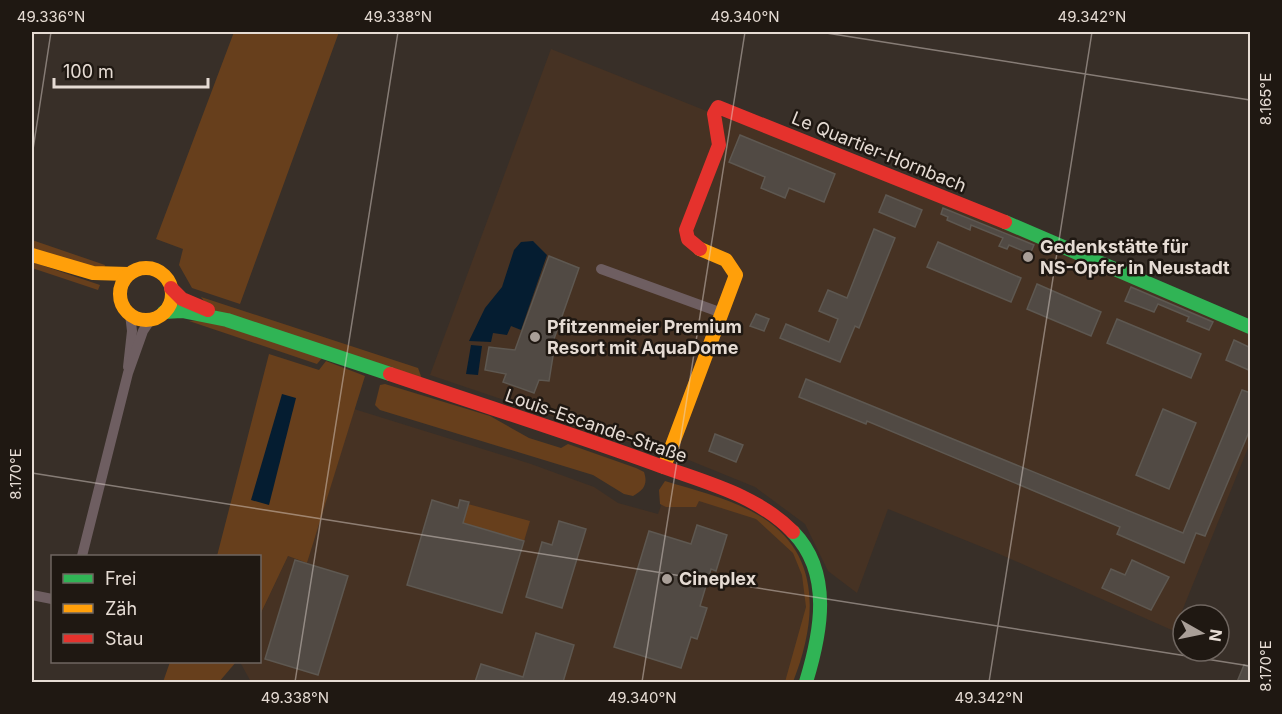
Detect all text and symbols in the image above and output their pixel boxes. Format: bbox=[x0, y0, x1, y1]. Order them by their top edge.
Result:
text: 49.336°N bbox=[17, 7, 85, 26]
text: 49.338°N bbox=[364, 7, 432, 26]
text: 49.340°N bbox=[710, 7, 780, 26]
text: 49.342°N bbox=[1058, 7, 1126, 26]
scale bar bbox=[54, 51, 208, 89]
text: 100 m bbox=[63, 61, 114, 82]
text: 8.165°E bbox=[1256, 73, 1275, 125]
street label: Le Quartier-Hornbach bbox=[789, 107, 970, 196]
place label: Gedenkstätte für NS-Opfer in Neustadt bbox=[1040, 236, 1230, 278]
marker: Gedenkstätte für NS-Opfer in Neustadt bbox=[1021, 250, 1035, 264]
place label: Pfitzenmeier Premium Resort mit AquaDome bbox=[547, 316, 742, 358]
marker: Pfitzenmeier Premium Resort mit AquaDome bbox=[528, 330, 542, 344]
street label: Louis-Escande-Straße bbox=[502, 385, 690, 467]
text: 8.170°E bbox=[6, 448, 25, 500]
legend bbox=[51, 555, 261, 663]
text: Frei bbox=[105, 568, 136, 589]
place label: Cineplex bbox=[679, 568, 757, 589]
marker: Cineplex bbox=[660, 572, 674, 586]
text: Zäh bbox=[105, 598, 137, 619]
north arrow bbox=[1171, 603, 1231, 663]
text: Stau bbox=[105, 628, 143, 649]
text: N bbox=[1205, 628, 1227, 643]
text: 8.170°E bbox=[1256, 640, 1275, 692]
text: 49.338°N bbox=[261, 688, 329, 707]
text: 49.340°N bbox=[607, 688, 677, 707]
text: 49.342°N bbox=[955, 688, 1023, 707]

